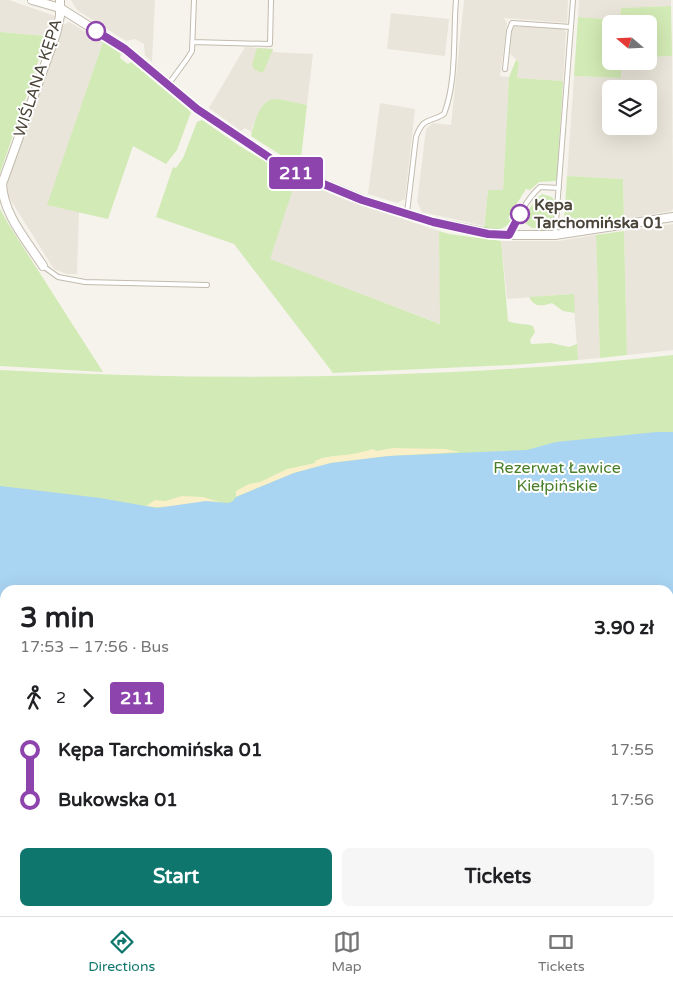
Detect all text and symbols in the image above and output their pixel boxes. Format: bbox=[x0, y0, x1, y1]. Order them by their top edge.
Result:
north arrow bbox=[602, 15, 658, 70]
map controls bbox=[602, 15, 657, 135]
street label: WIŚLANA KĘPA bbox=[9, 16, 67, 140]
unlabelled marker bbox=[86, 21, 106, 41]
button: layers bbox=[602, 80, 657, 135]
line badge: 211 bbox=[267, 157, 325, 189]
text: 211 bbox=[279, 162, 313, 184]
place label: Kępa Tarchomińska 01 bbox=[533, 195, 663, 233]
marker: Kępa Tarchomińska 01 bbox=[510, 204, 530, 224]
park label: Rezerwat Ławice Kiełpińskie bbox=[493, 458, 621, 496]
text: 3 min bbox=[20, 601, 95, 635]
text: 3.90 zł bbox=[594, 617, 654, 639]
text: 17:53 – 17:56 · Bus bbox=[20, 637, 169, 657]
icon: walk bbox=[20, 684, 48, 712]
icon: forward bbox=[74, 684, 102, 712]
text: 211 bbox=[120, 687, 154, 709]
text: 2 bbox=[56, 688, 66, 708]
text: Kępa Tarchomińska 01 bbox=[58, 739, 263, 761]
text: 17:55 bbox=[610, 740, 654, 760]
text: Bukowska 01 bbox=[58, 789, 178, 811]
text: 17:56 bbox=[610, 790, 654, 810]
button: Start bbox=[20, 848, 332, 906]
button: Tickets bbox=[342, 848, 654, 906]
tab: Directions bbox=[88, 928, 155, 975]
tab: Map bbox=[331, 928, 362, 975]
tab: Tickets bbox=[538, 928, 585, 975]

